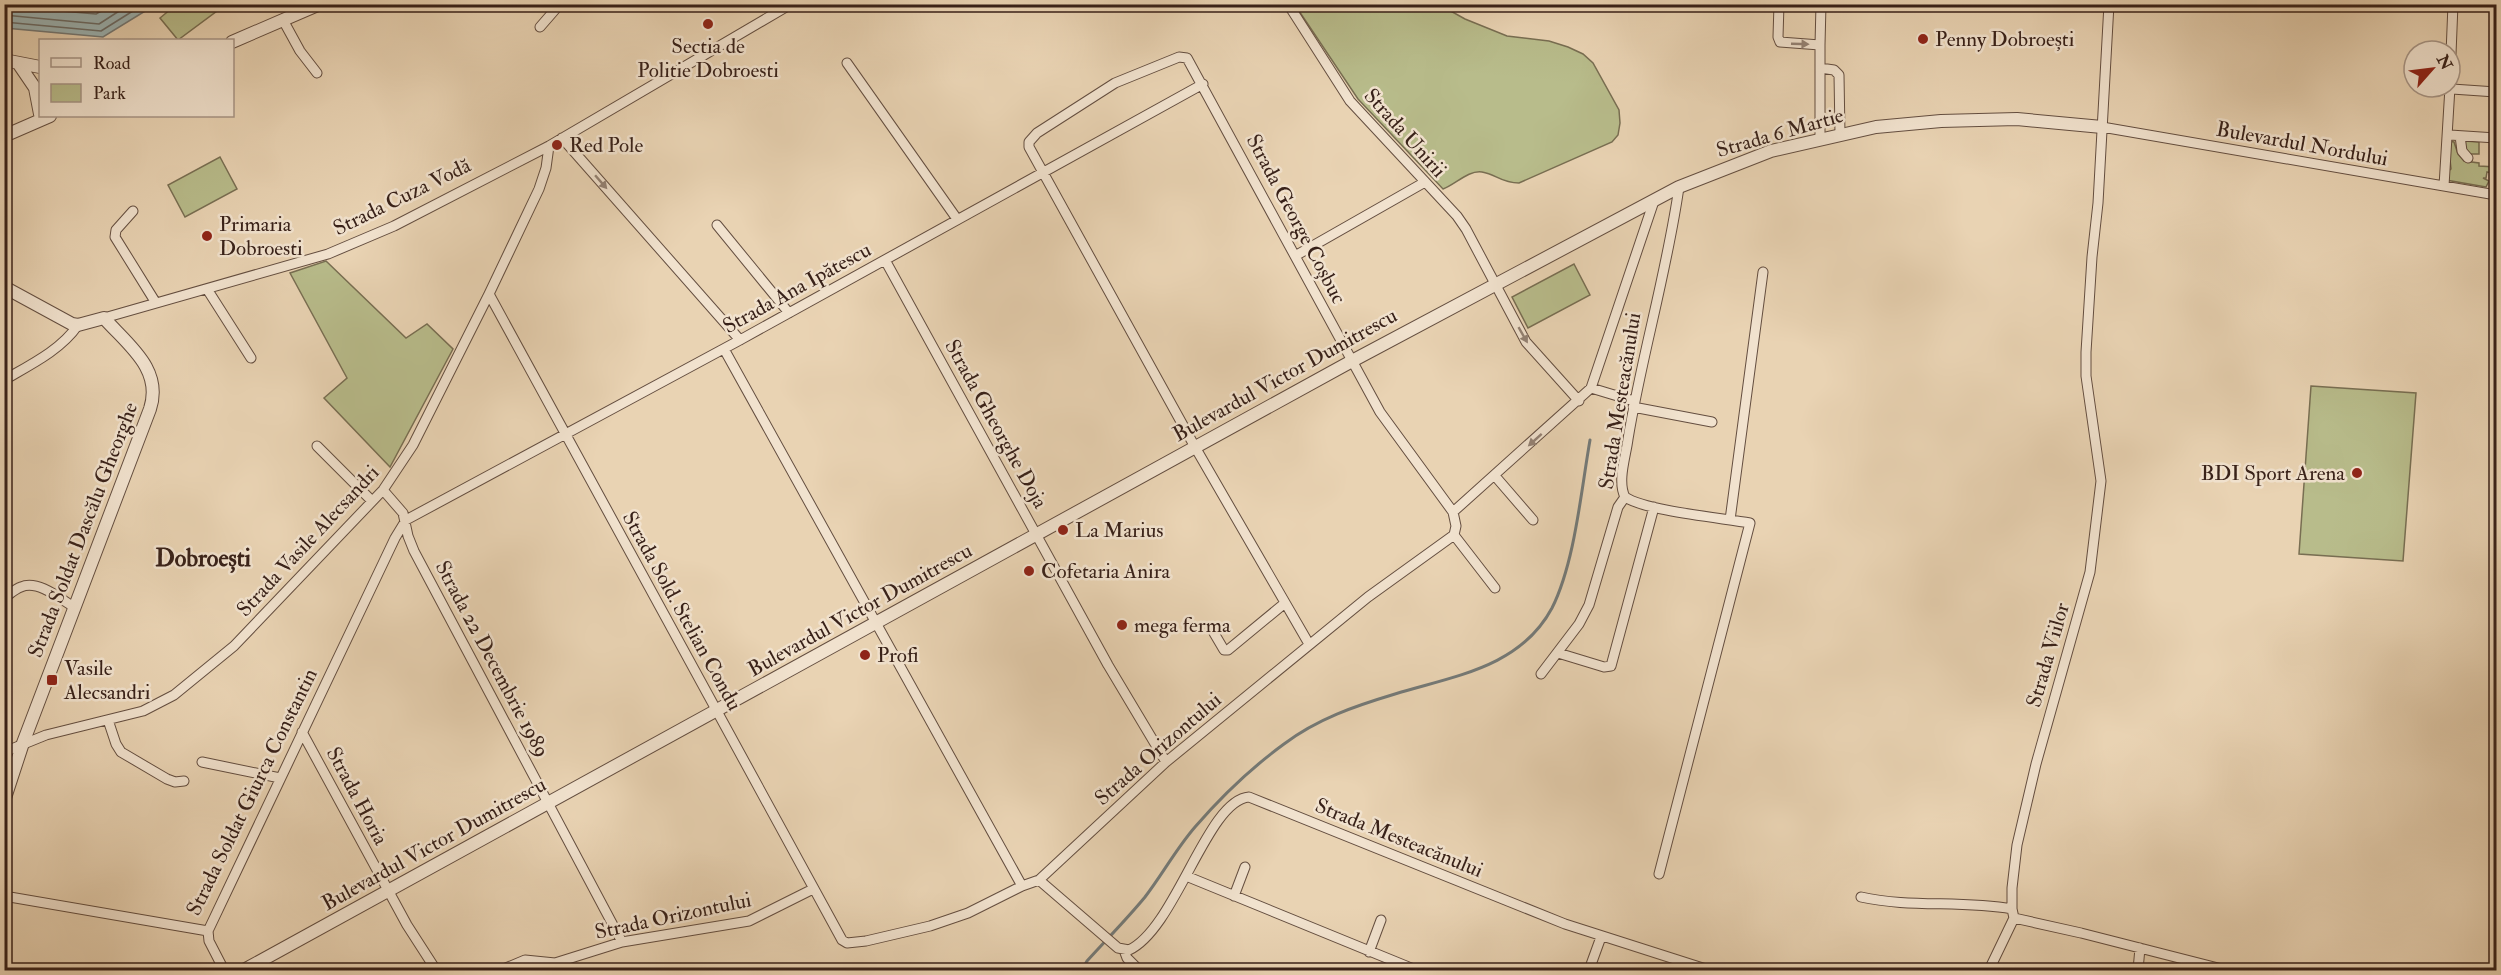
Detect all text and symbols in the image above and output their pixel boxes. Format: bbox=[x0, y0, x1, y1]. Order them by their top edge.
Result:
marker: Sectia de Politie Dobroesti bbox=[701, 17, 715, 31]
place label: Penny Dobroești bbox=[1935, 26, 2075, 53]
marker: Penny Dobroești bbox=[1916, 32, 1930, 46]
place label: Sectia de Politie Dobroesti bbox=[637, 33, 779, 84]
legend bbox=[39, 39, 234, 117]
one-way arrow bbox=[1790, 39, 1809, 49]
north arrow bbox=[2402, 39, 2462, 99]
text: N bbox=[2432, 51, 2457, 74]
text: Road bbox=[93, 52, 131, 75]
text: Park bbox=[93, 82, 126, 105]
street label: Strada Unirii bbox=[1358, 83, 1452, 184]
street label: Strada 6 Martie bbox=[1713, 102, 1847, 164]
street label: Bulevardul Nordului bbox=[2214, 116, 2390, 172]
street label: Strada George Coșbuc bbox=[1240, 129, 1352, 309]
place label: Red Pole bbox=[569, 132, 643, 159]
marker: Red Pole bbox=[550, 138, 564, 152]
street label: Strada Cuza Vodă bbox=[329, 152, 476, 242]
one-way arrow bbox=[594, 174, 607, 189]
place label: Primaria Dobroesti bbox=[219, 211, 303, 262]
marker: Primaria Dobroesti bbox=[200, 229, 214, 243]
street label: Strada Ana Ipătescu bbox=[718, 236, 876, 340]
street label: Bulevardul Victor Dumitrescu bbox=[1168, 302, 1402, 448]
street label: Strada Mesteacănului bbox=[1593, 310, 1647, 491]
one-way arrow bbox=[1517, 327, 1528, 343]
street label: Strada Gheorghe Doja bbox=[938, 335, 1054, 513]
street label: Strada Soldat Dascălu Gheorghe bbox=[22, 398, 144, 662]
one-way arrow bbox=[1528, 433, 1543, 446]
street label: Strada Vasile Alecsandri bbox=[231, 459, 386, 622]
place label: BDI Sport Arena bbox=[2201, 460, 2345, 487]
marker: BDI Sport Arena bbox=[2350, 466, 2364, 480]
street label: Strada Sold. Stelian Condu bbox=[616, 507, 748, 715]
place label: La Marius bbox=[1075, 517, 1163, 544]
marker: La Marius bbox=[1056, 523, 1070, 537]
street label: Bulevardul Victor Dumitrescu bbox=[743, 537, 977, 683]
district label: Dobroești bbox=[155, 543, 251, 574]
street label: Strada 22 Decembrie 1989 bbox=[429, 556, 555, 762]
place label: Cofetaria Anira bbox=[1041, 558, 1170, 585]
marker: Cofetaria Anira bbox=[1022, 564, 1036, 578]
street label: Strada Viilor bbox=[2020, 599, 2076, 710]
place label: mega ferma bbox=[1134, 612, 1231, 639]
marker: mega ferma bbox=[1115, 618, 1129, 632]
place label: Profi bbox=[877, 642, 919, 669]
marker: Profi bbox=[858, 648, 872, 662]
place label: Vasile Alecsandri bbox=[63, 655, 151, 706]
street label: Strada Soldat Giurca Constantin bbox=[180, 664, 324, 920]
marker: Vasile Alecsandri bbox=[45, 673, 59, 687]
street label: Strada Orizontului bbox=[1089, 686, 1227, 811]
street label: Strada Horia bbox=[320, 742, 394, 850]
street label: Bulevardul Victor Dumitrescu bbox=[317, 771, 551, 917]
street label: Strada Mesteacănului bbox=[1311, 792, 1487, 884]
street label: Strada Orizontului bbox=[592, 886, 754, 946]

